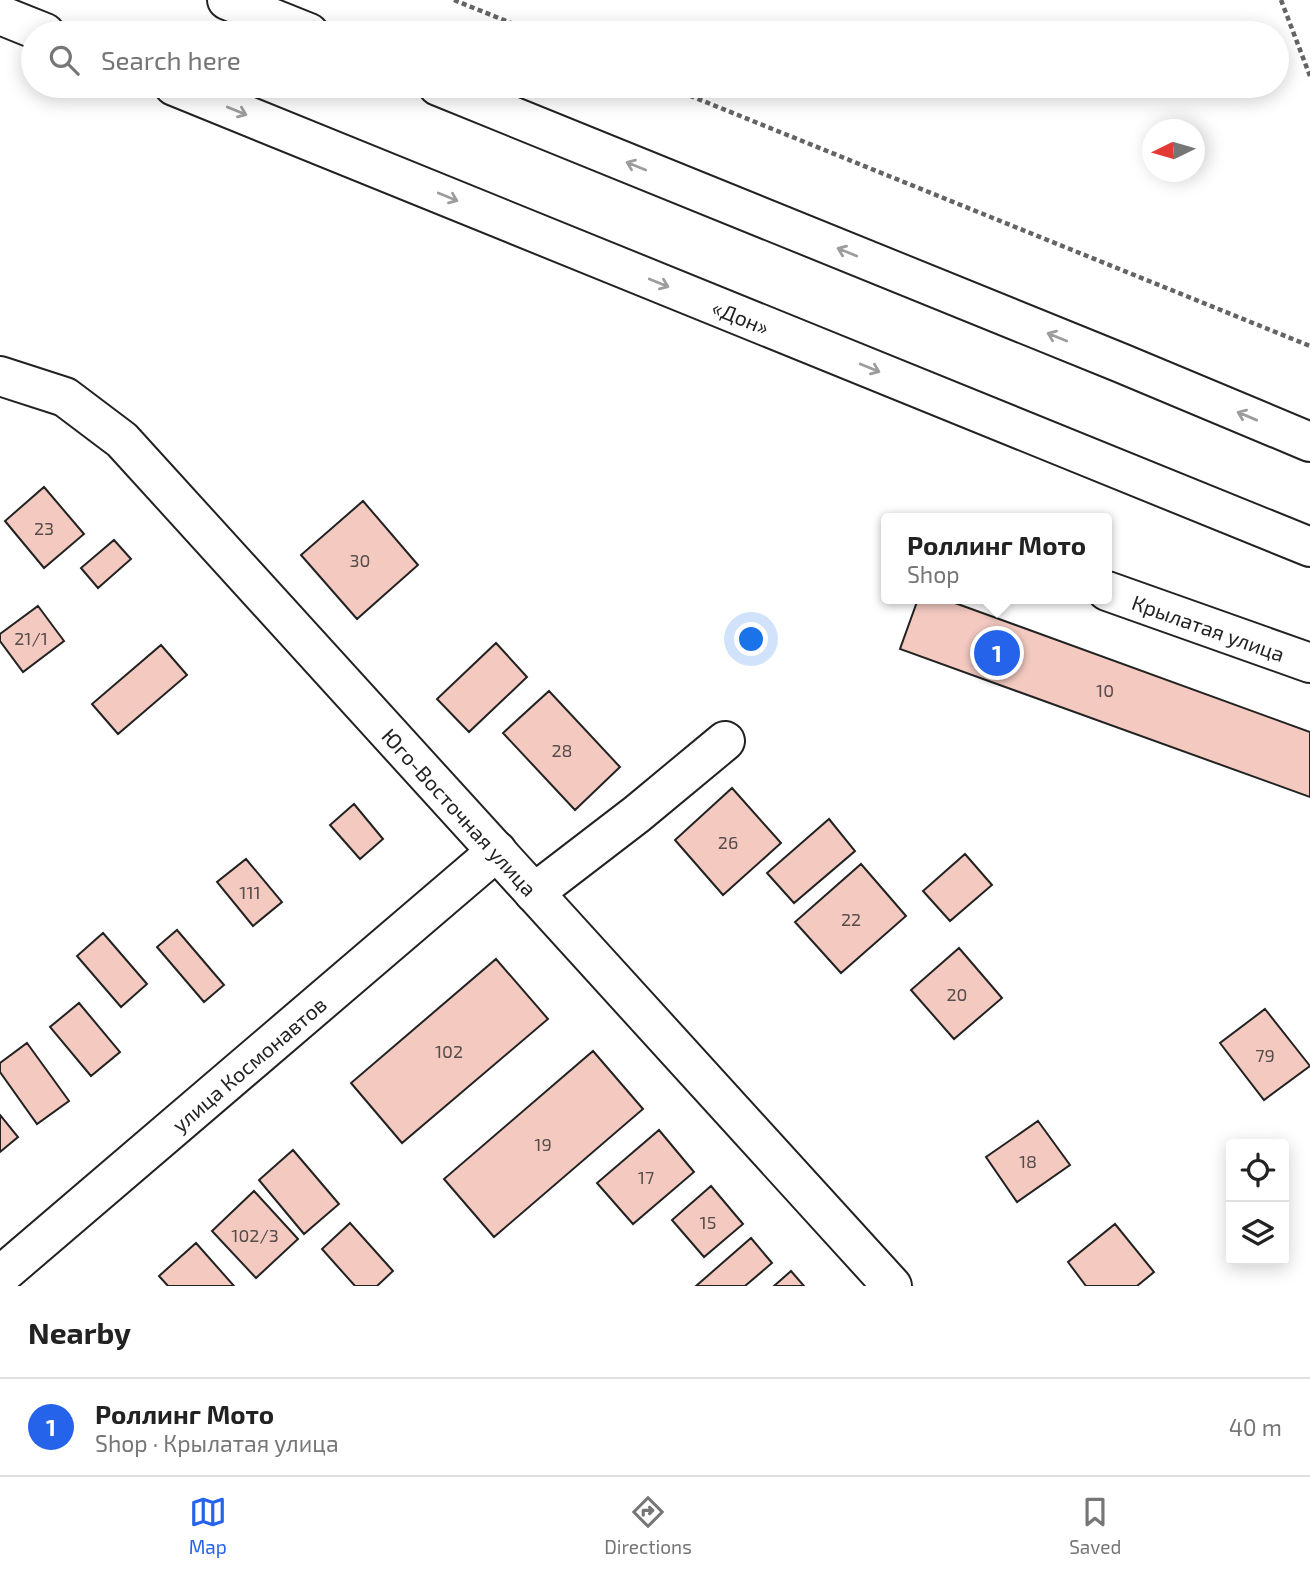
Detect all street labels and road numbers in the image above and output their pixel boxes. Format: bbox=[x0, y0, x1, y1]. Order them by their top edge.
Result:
street label: «Дон» bbox=[709, 293, 773, 339]
street label: Крылатая улица bbox=[1129, 589, 1288, 666]
street label: Юго-Восточная улица bbox=[378, 723, 543, 900]
street label: улица Космонавтов bbox=[166, 991, 331, 1137]

